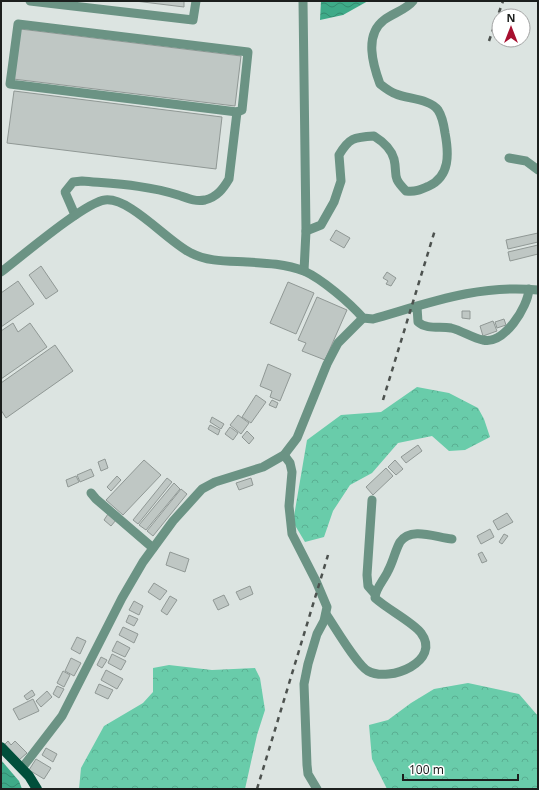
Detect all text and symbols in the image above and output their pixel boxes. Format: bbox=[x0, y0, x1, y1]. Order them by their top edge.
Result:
north arrow bbox=[491, 8, 531, 48]
text: N bbox=[507, 10, 515, 25]
scale bar bbox=[403, 756, 518, 782]
text: 100 m bbox=[409, 761, 444, 778]

